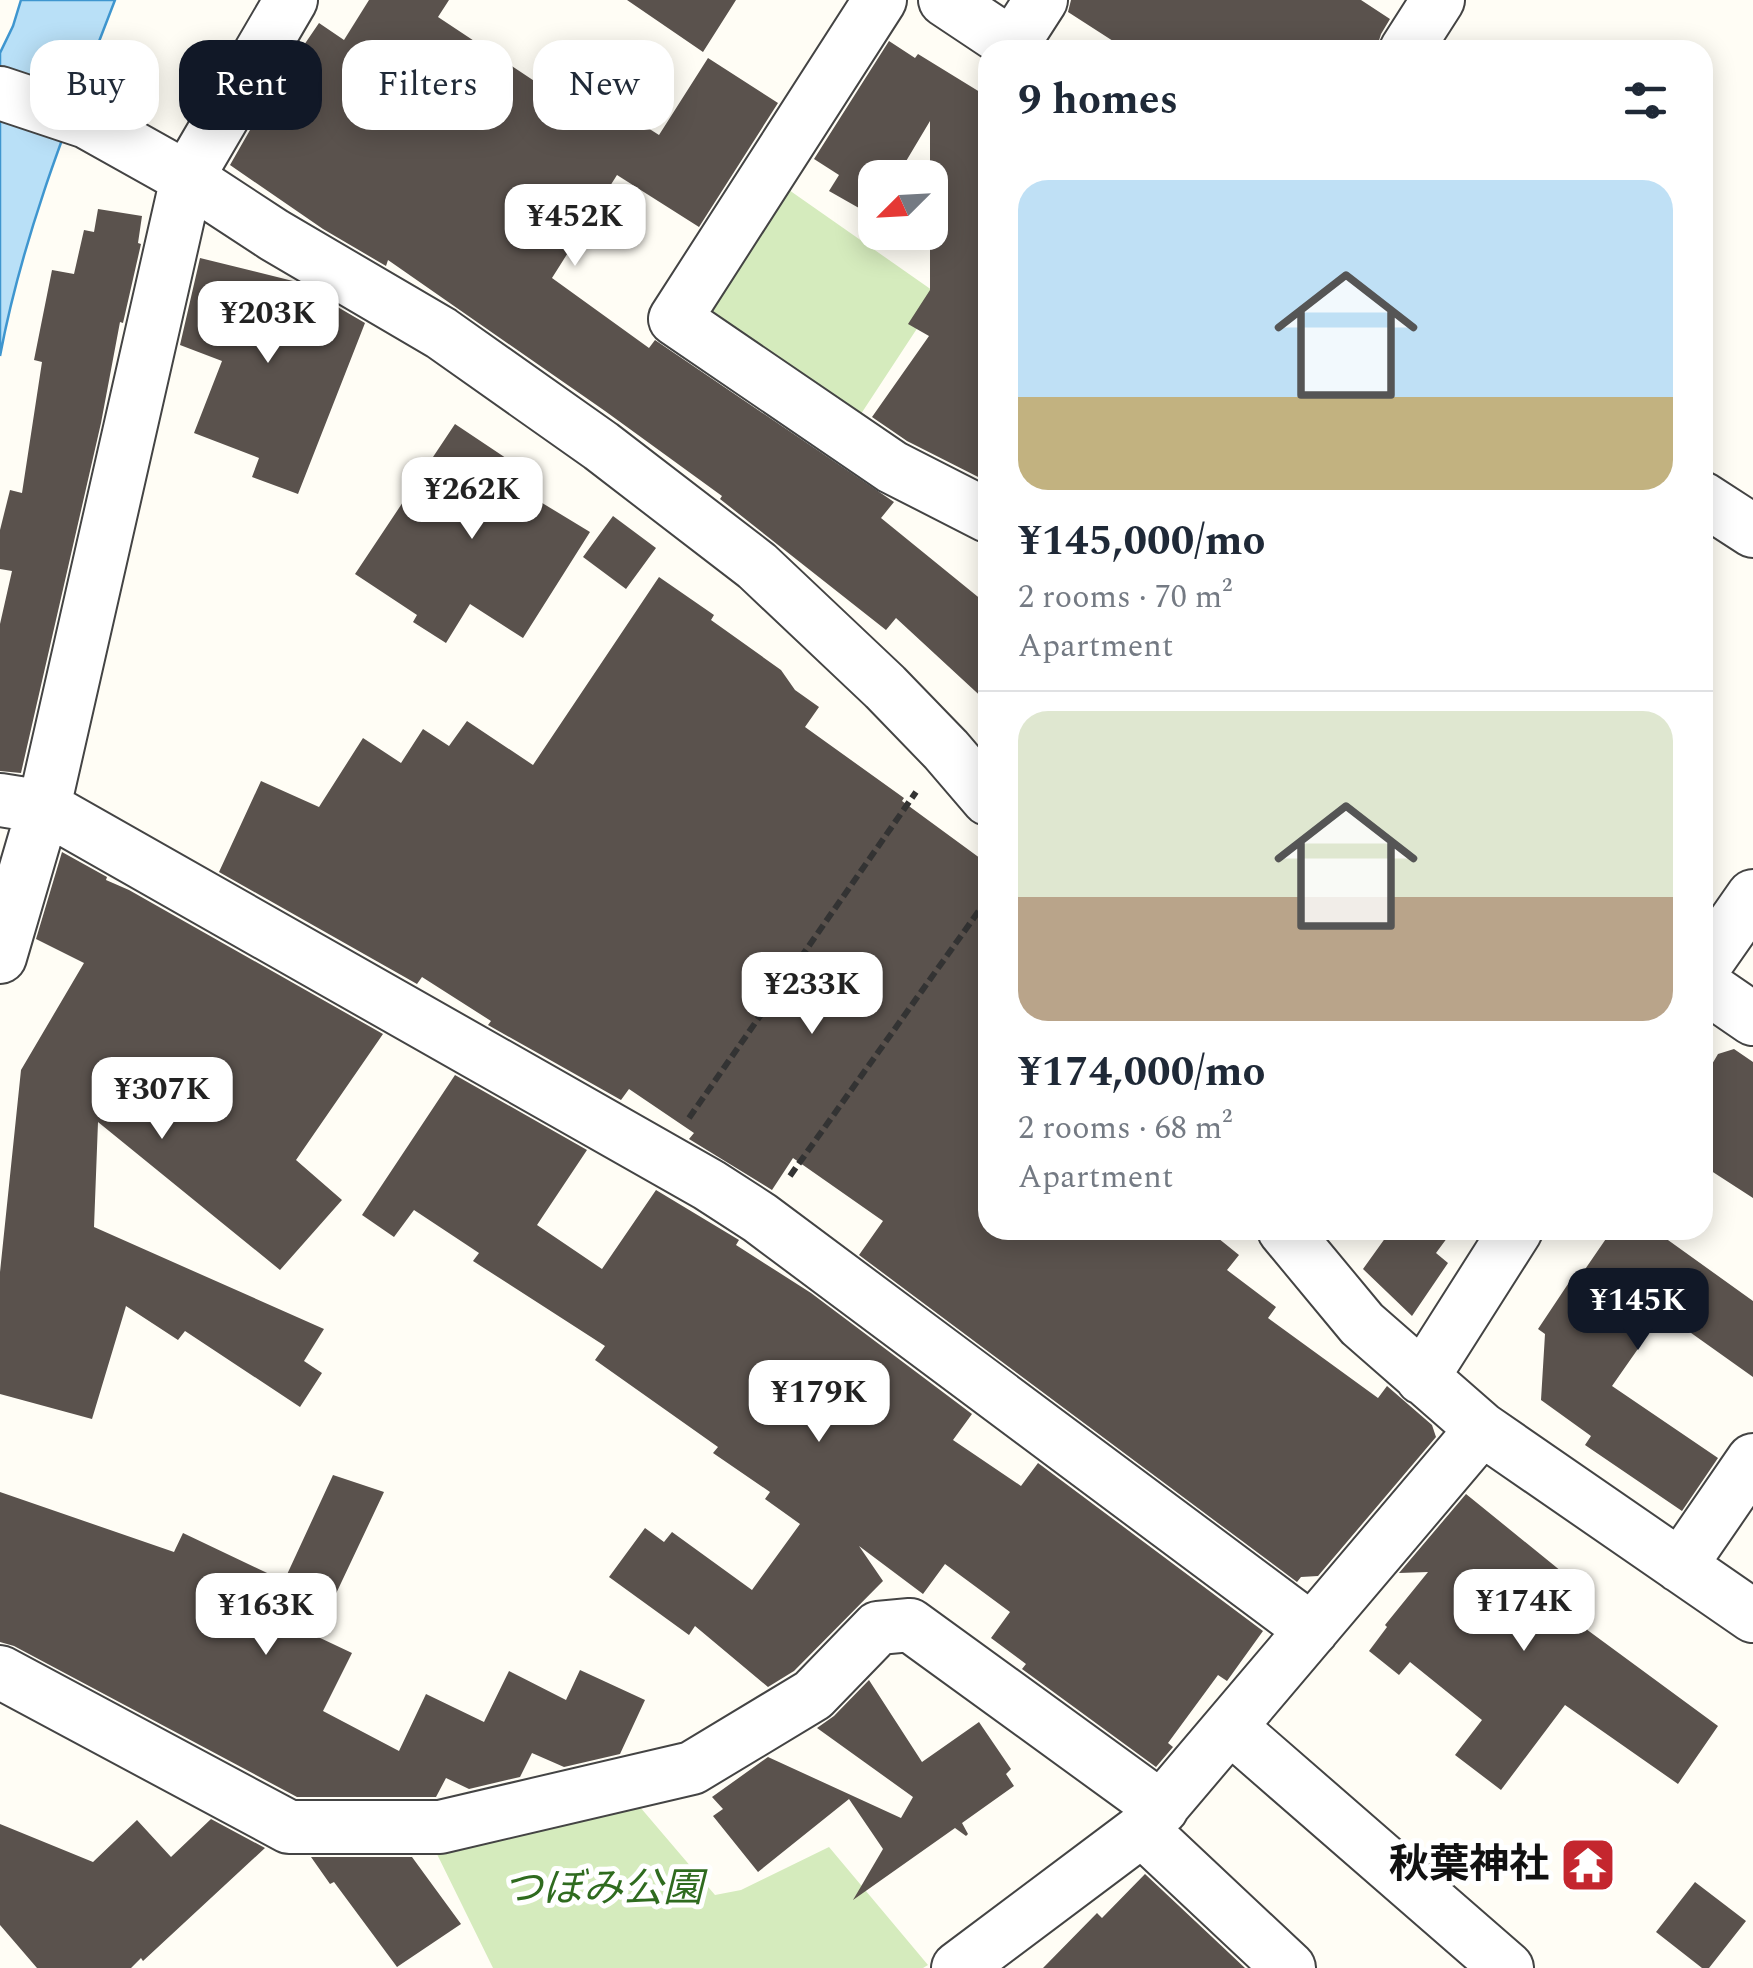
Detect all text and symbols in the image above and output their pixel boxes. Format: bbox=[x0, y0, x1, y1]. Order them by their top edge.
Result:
chip: Buy bbox=[30, 40, 159, 130]
chip: Rent bbox=[179, 40, 322, 130]
chip: Filters bbox=[342, 40, 513, 130]
chip: New bbox=[533, 40, 674, 130]
text: 9 homes bbox=[1018, 69, 1178, 132]
icon: filters bbox=[1618, 73, 1673, 128]
north arrow bbox=[858, 160, 948, 250]
map controls bbox=[858, 160, 948, 250]
pin: ¥452K bbox=[505, 184, 645, 269]
text: ¥452K bbox=[527, 192, 623, 241]
icon: home bbox=[1256, 245, 1436, 425]
pin: ¥203K bbox=[198, 281, 338, 366]
text: ¥203K bbox=[220, 289, 316, 338]
pin: ¥262K bbox=[402, 457, 542, 542]
text: ¥262K bbox=[424, 465, 520, 514]
text: ¥145,000/mo bbox=[1018, 510, 1266, 573]
text: 2 rooms · 70 m² bbox=[1018, 573, 1232, 622]
text: Apartment bbox=[1018, 622, 1173, 671]
icon: home bbox=[1256, 776, 1436, 956]
pin: ¥233K bbox=[742, 952, 882, 1037]
text: ¥233K bbox=[764, 960, 860, 1009]
text: ¥174,000/mo bbox=[1018, 1041, 1266, 1104]
pin: ¥307K bbox=[92, 1057, 232, 1142]
text: ¥307K bbox=[114, 1065, 210, 1114]
text: 2 rooms · 68 m² bbox=[1018, 1104, 1232, 1153]
text: Apartment bbox=[1018, 1153, 1173, 1202]
pin: ¥145K bbox=[1568, 1268, 1708, 1353]
text: ¥145K bbox=[1590, 1276, 1686, 1325]
pin: ¥179K bbox=[749, 1360, 889, 1445]
text: ¥179K bbox=[771, 1368, 867, 1417]
pin: ¥174K bbox=[1454, 1569, 1594, 1654]
pin: ¥163K bbox=[196, 1573, 336, 1658]
text: ¥174K bbox=[1476, 1577, 1572, 1626]
text: ¥163K bbox=[218, 1581, 314, 1630]
place label: 秋葉神社 bbox=[1389, 1835, 1549, 1896]
temple icon: 秋葉神社 bbox=[1558, 1835, 1618, 1895]
park label: つぼみ公園 bbox=[503, 1859, 708, 1920]

